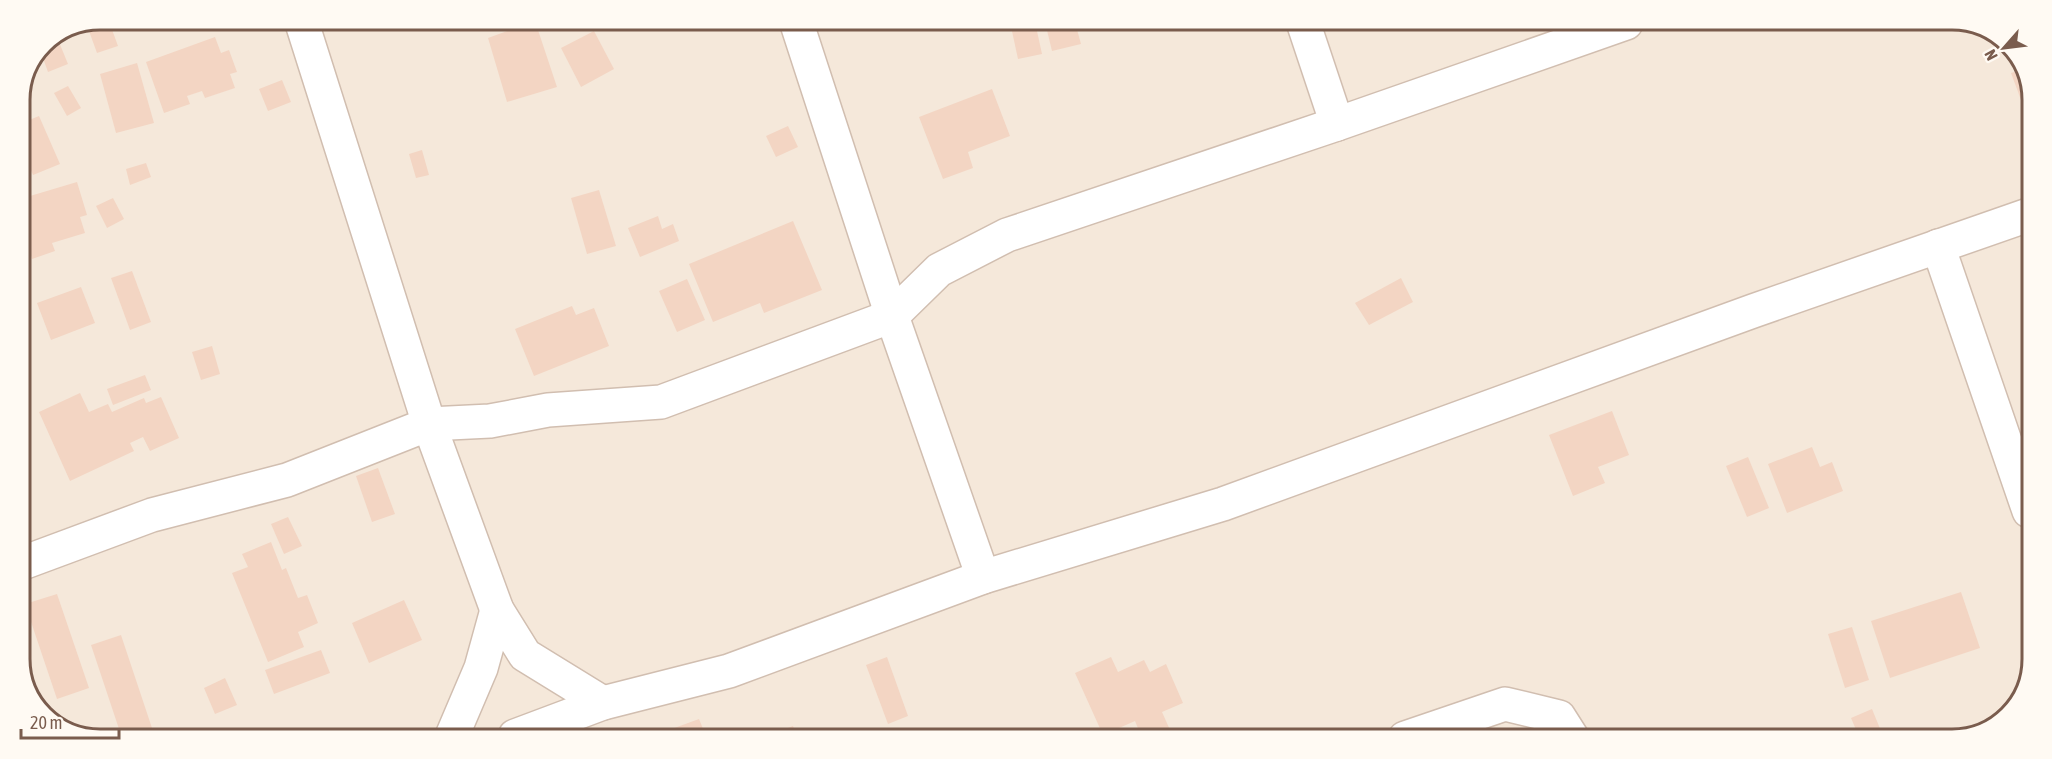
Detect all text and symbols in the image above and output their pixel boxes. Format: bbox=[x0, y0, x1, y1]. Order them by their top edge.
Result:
north arrow bbox=[1974, 18, 2034, 78]
text: N bbox=[1981, 47, 2001, 63]
scale bar bbox=[21, 702, 118, 740]
text: 20 m bbox=[30, 712, 62, 733]

